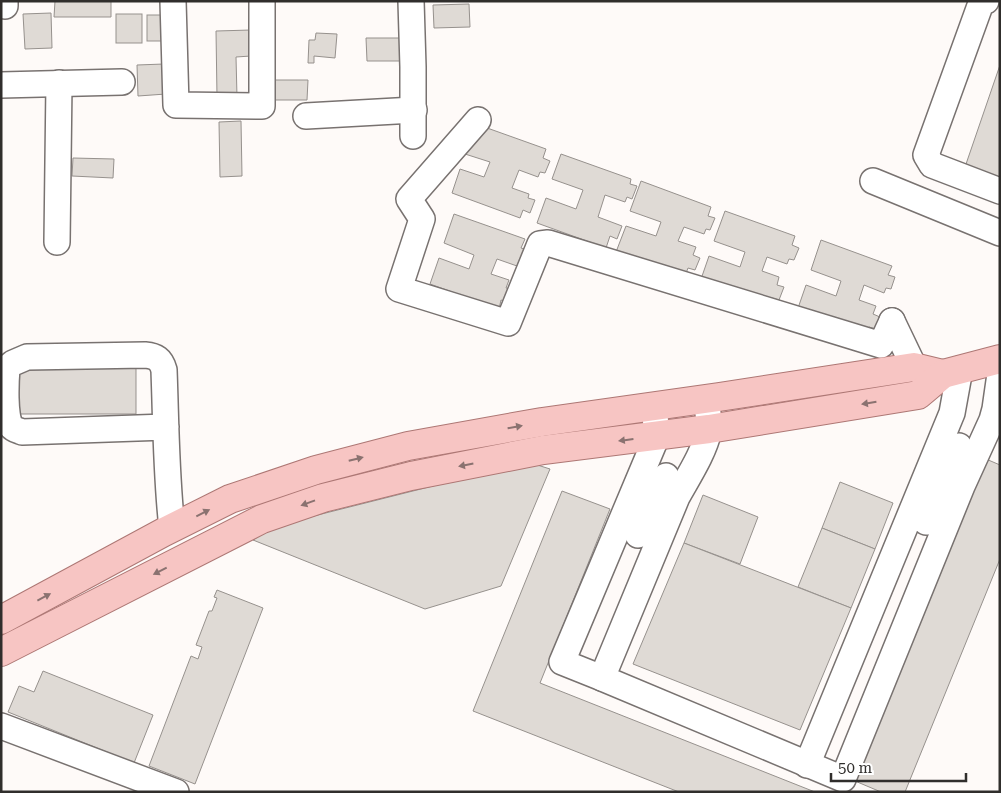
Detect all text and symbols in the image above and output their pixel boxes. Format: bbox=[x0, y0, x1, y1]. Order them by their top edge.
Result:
one-way arrow bbox=[861, 399, 877, 407]
one-way arrow bbox=[508, 422, 524, 430]
one-way arrow bbox=[618, 436, 634, 444]
one-way arrow bbox=[349, 455, 364, 463]
one-way arrow bbox=[458, 461, 473, 469]
one-way arrow bbox=[300, 500, 315, 507]
one-way arrow bbox=[196, 509, 211, 517]
one-way arrow bbox=[153, 567, 168, 575]
one-way arrow bbox=[37, 593, 51, 601]
scale bar bbox=[831, 750, 966, 782]
text: 50 m bbox=[838, 759, 873, 777]

